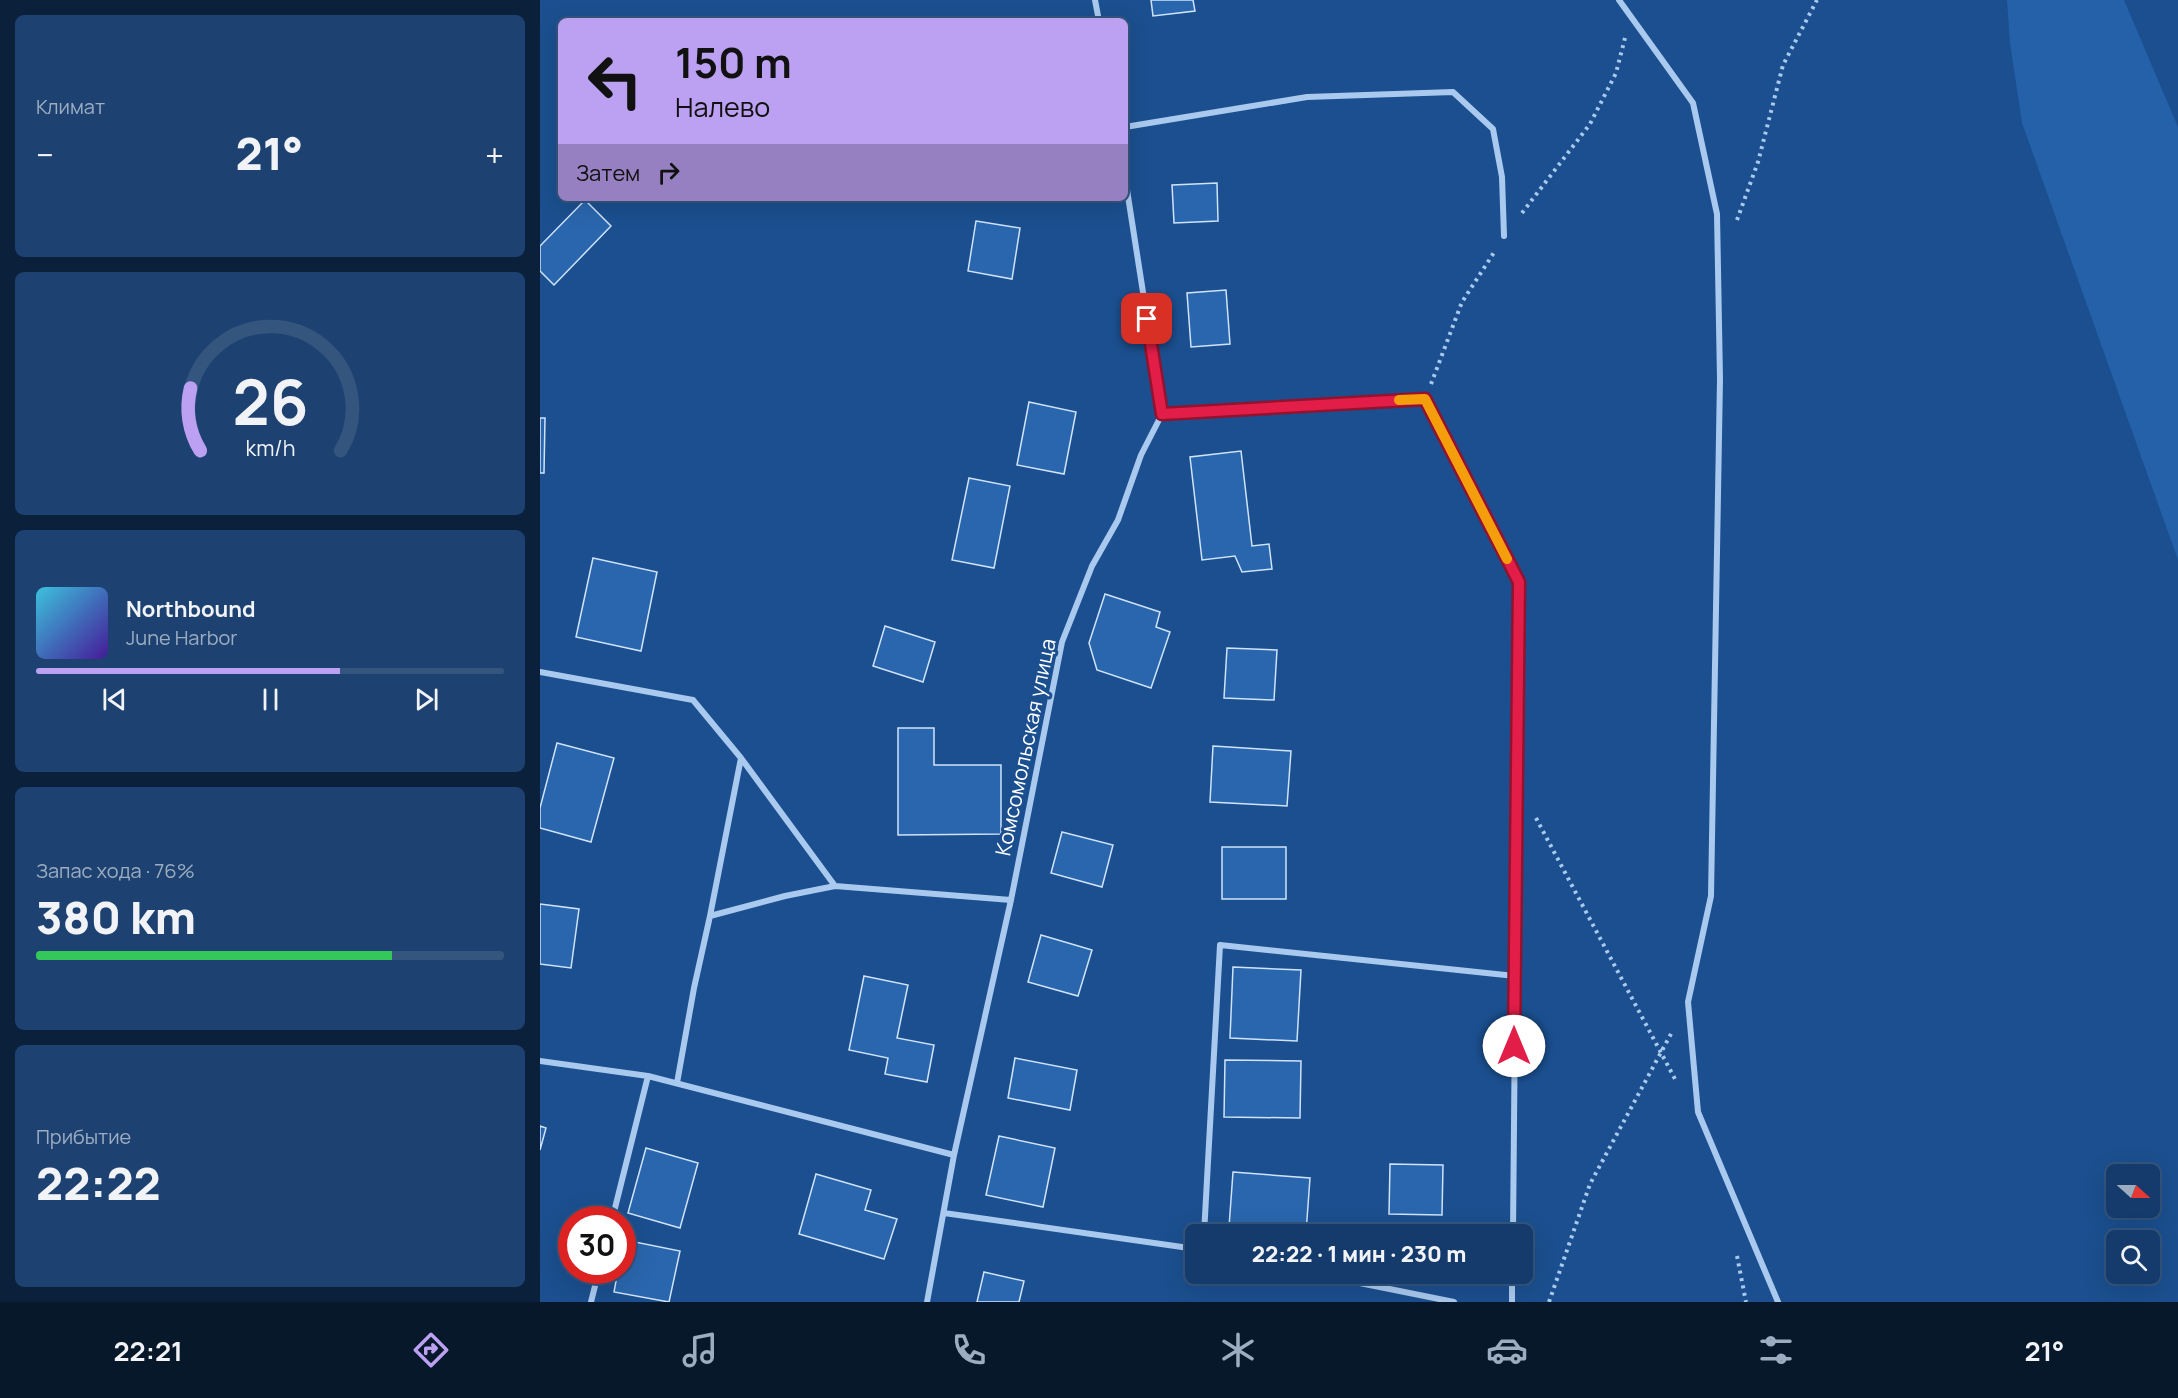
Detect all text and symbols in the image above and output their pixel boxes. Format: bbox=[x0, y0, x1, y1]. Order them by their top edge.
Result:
text: 150 m bbox=[675, 33, 792, 91]
icon: left bbox=[576, 42, 654, 120]
text: Налево bbox=[675, 88, 770, 125]
text: Климат bbox=[36, 93, 105, 120]
text: 21° bbox=[235, 122, 303, 184]
text: − bbox=[36, 132, 54, 177]
text: + bbox=[485, 132, 504, 177]
icon: right bbox=[652, 156, 685, 189]
text: Затем bbox=[576, 158, 640, 188]
pin bbox=[1121, 293, 1172, 344]
icon: arrive bbox=[1130, 302, 1163, 335]
text: 26 bbox=[232, 358, 308, 444]
text: km/h bbox=[245, 433, 295, 462]
text: Northbound bbox=[126, 594, 256, 624]
text: June Harbor bbox=[126, 624, 238, 651]
street label: Комсомольская улица bbox=[988, 636, 1062, 858]
icon: previous bbox=[98, 683, 131, 716]
icon: pause bbox=[254, 683, 287, 716]
icon: next bbox=[410, 683, 443, 716]
text: Запас хода · 76% bbox=[36, 857, 195, 884]
text: 380 km bbox=[36, 886, 196, 948]
position arrow bbox=[1482, 1014, 1546, 1078]
text: Прибытие bbox=[36, 1123, 131, 1150]
text: 22:22 bbox=[36, 1152, 161, 1214]
north arrow bbox=[2106, 1164, 2160, 1218]
map controls bbox=[2106, 1164, 2160, 1284]
speed limit sign: 30 bbox=[558, 1206, 636, 1284]
button: search bbox=[2106, 1230, 2160, 1284]
text: 22:22 · 1 мин · 230 m bbox=[1252, 1239, 1466, 1269]
icon: directions bbox=[410, 1329, 452, 1371]
icon: music bbox=[679, 1329, 721, 1371]
icon: phone bbox=[948, 1329, 990, 1371]
icon: climate bbox=[1217, 1329, 1259, 1371]
icon: car bbox=[1486, 1329, 1528, 1371]
icon: filters bbox=[1755, 1329, 1797, 1371]
text: 22:21 bbox=[114, 1332, 183, 1369]
text: 21° bbox=[2024, 1332, 2064, 1369]

